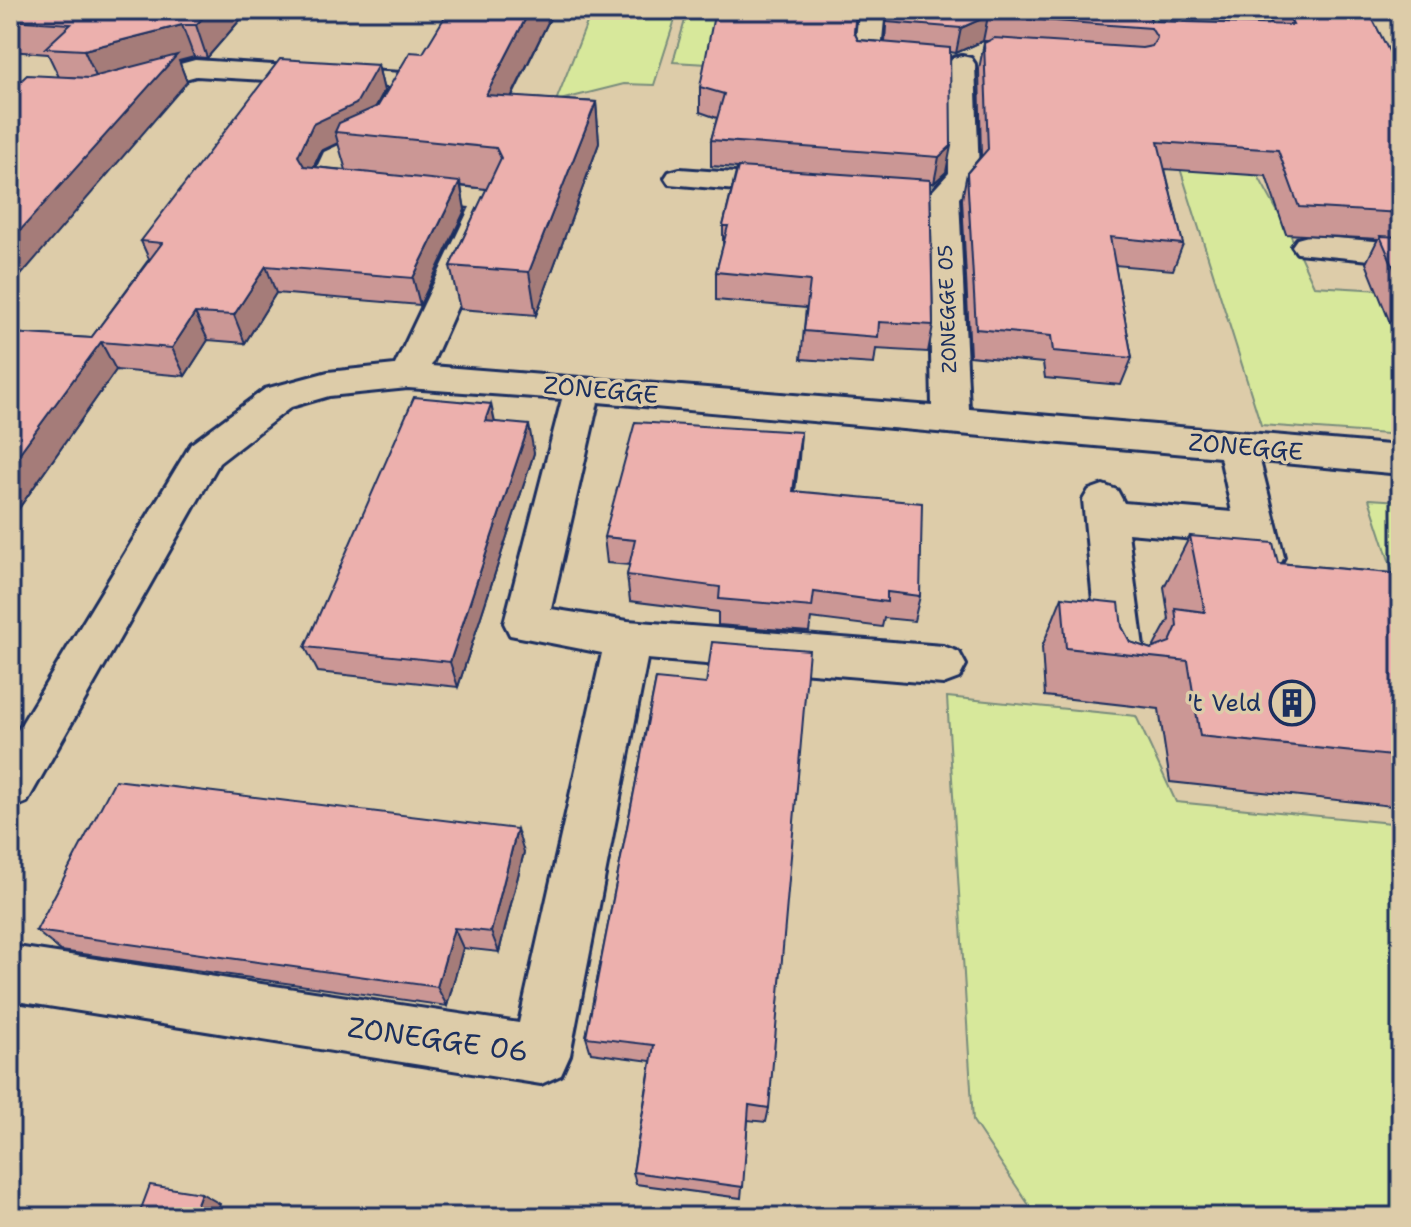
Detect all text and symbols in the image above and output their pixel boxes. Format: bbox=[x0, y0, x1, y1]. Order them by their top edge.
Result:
street label: ZONEGGE 05 bbox=[932, 244, 962, 374]
street label: ZONEGGE bbox=[542, 369, 660, 411]
street label: ZONEGGE bbox=[1187, 426, 1305, 468]
building icon: 't Veld bbox=[1268, 679, 1316, 727]
place label: 't Veld bbox=[1187, 687, 1261, 719]
street label: ZONEGGE 06 bbox=[345, 1008, 531, 1070]

